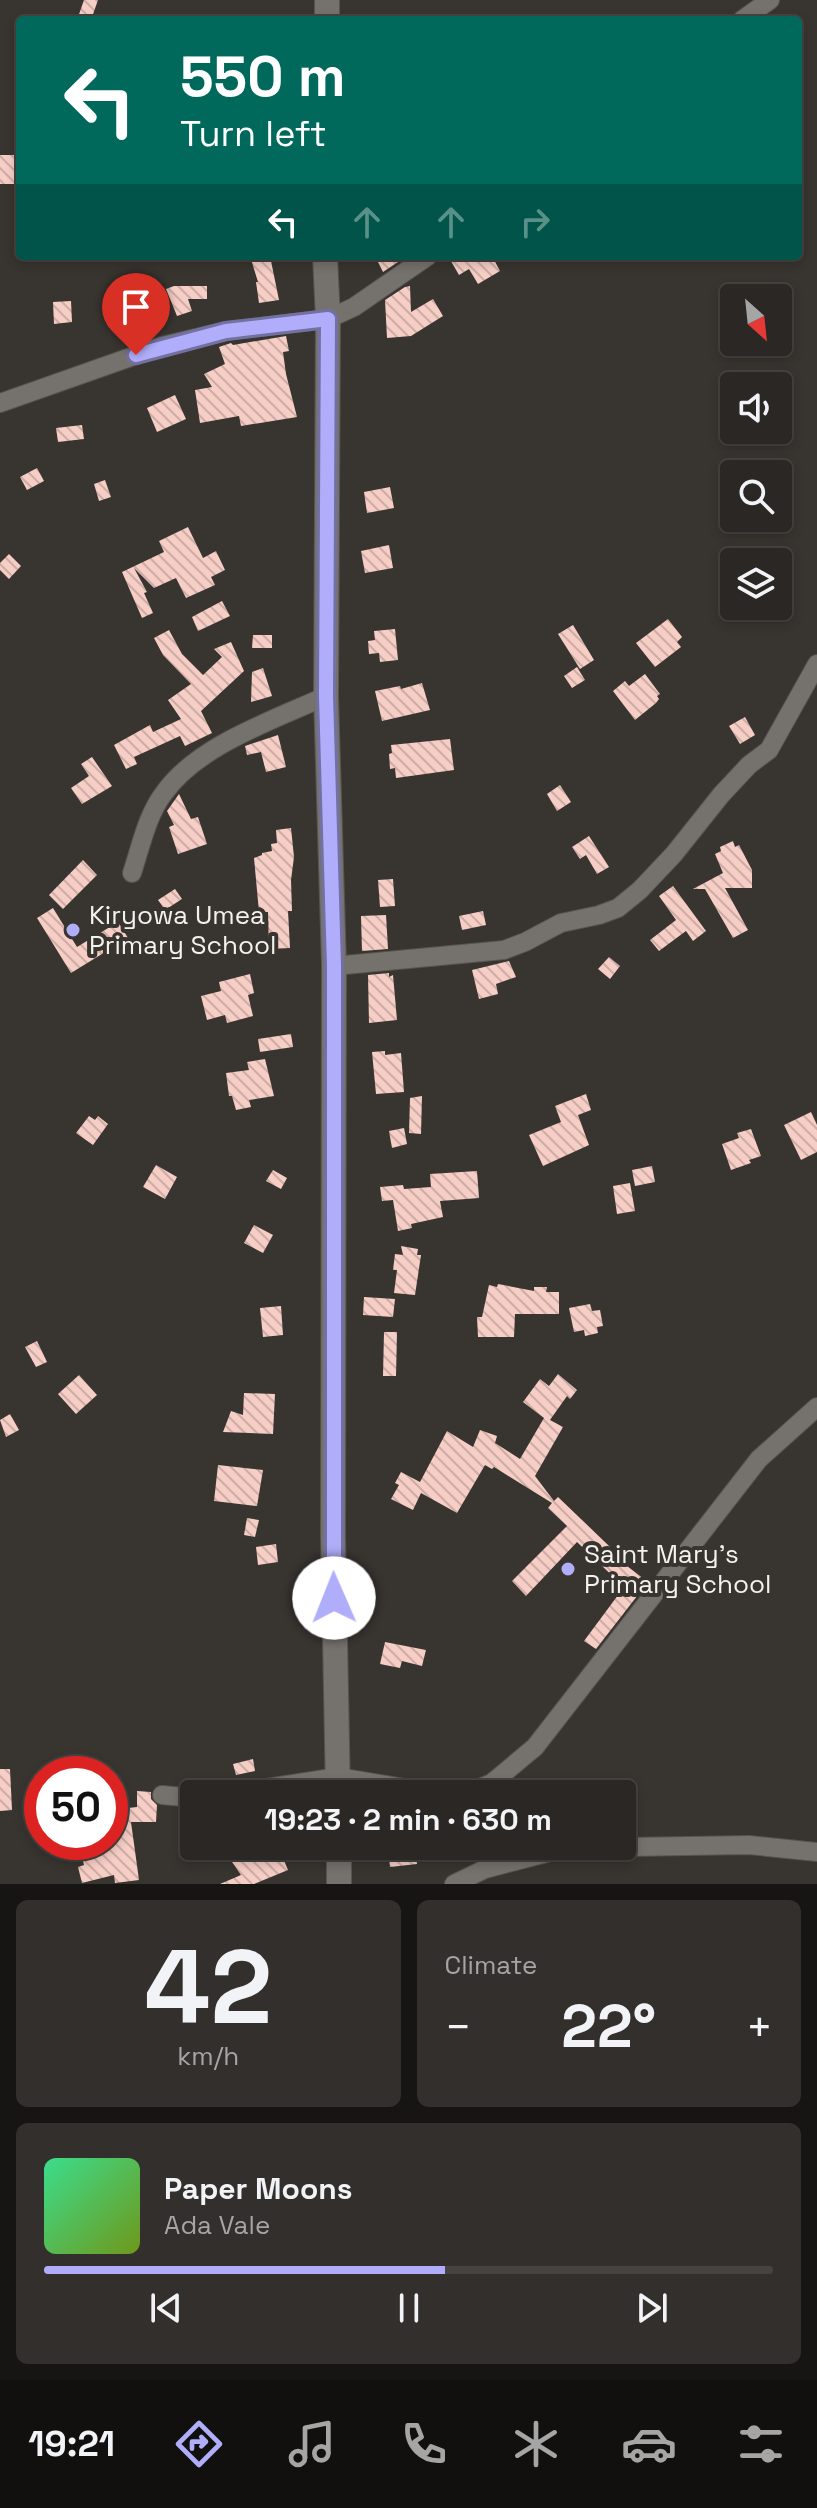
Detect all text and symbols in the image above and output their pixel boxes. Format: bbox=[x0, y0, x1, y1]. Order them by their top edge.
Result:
text: 550 m bbox=[180, 41, 346, 112]
icon: left bbox=[48, 48, 152, 152]
text: Turn left bbox=[180, 111, 327, 157]
icon: left bbox=[261, 200, 305, 244]
icon: ahead bbox=[345, 200, 389, 244]
icon: ahead bbox=[429, 200, 473, 244]
icon: right bbox=[513, 200, 557, 244]
pin bbox=[102, 273, 170, 355]
north arrow bbox=[720, 284, 792, 356]
map controls bbox=[720, 284, 792, 620]
icon: arrive bbox=[114, 285, 158, 329]
button: sound bbox=[720, 372, 792, 444]
button: search bbox=[720, 460, 792, 532]
button: layers bbox=[720, 548, 792, 620]
place label: Kiryowa Umea Primary School bbox=[89, 898, 276, 962]
marker: Kiryowa Umea Primary School bbox=[64, 921, 82, 939]
place label: Saint Mary's Primary School bbox=[584, 1537, 771, 1601]
position arrow bbox=[292, 1556, 376, 1640]
marker: Saint Mary's Primary School bbox=[559, 1560, 577, 1578]
speed limit sign: 50 bbox=[24, 1756, 128, 1860]
text: 19:23 · 2 min · 630 m bbox=[264, 1800, 552, 1839]
text: 42 bbox=[144, 1921, 272, 2053]
text: Climate bbox=[445, 1948, 537, 1982]
text: 22° bbox=[561, 1988, 656, 2065]
text: − bbox=[445, 1999, 472, 2055]
text: + bbox=[746, 1999, 773, 2055]
text: km/h bbox=[177, 2039, 239, 2073]
text: Paper Moons bbox=[164, 2169, 353, 2208]
text: Ada Vale bbox=[164, 2208, 270, 2242]
icon: previous bbox=[144, 2286, 188, 2330]
icon: pause bbox=[387, 2286, 431, 2330]
icon: next bbox=[630, 2286, 674, 2330]
icon: directions bbox=[171, 2416, 227, 2472]
icon: music bbox=[284, 2416, 340, 2472]
icon: phone bbox=[396, 2416, 452, 2472]
icon: climate bbox=[508, 2416, 564, 2472]
icon: car bbox=[621, 2416, 677, 2472]
icon: filters bbox=[733, 2416, 789, 2472]
text: 19:21 bbox=[28, 2421, 115, 2467]

